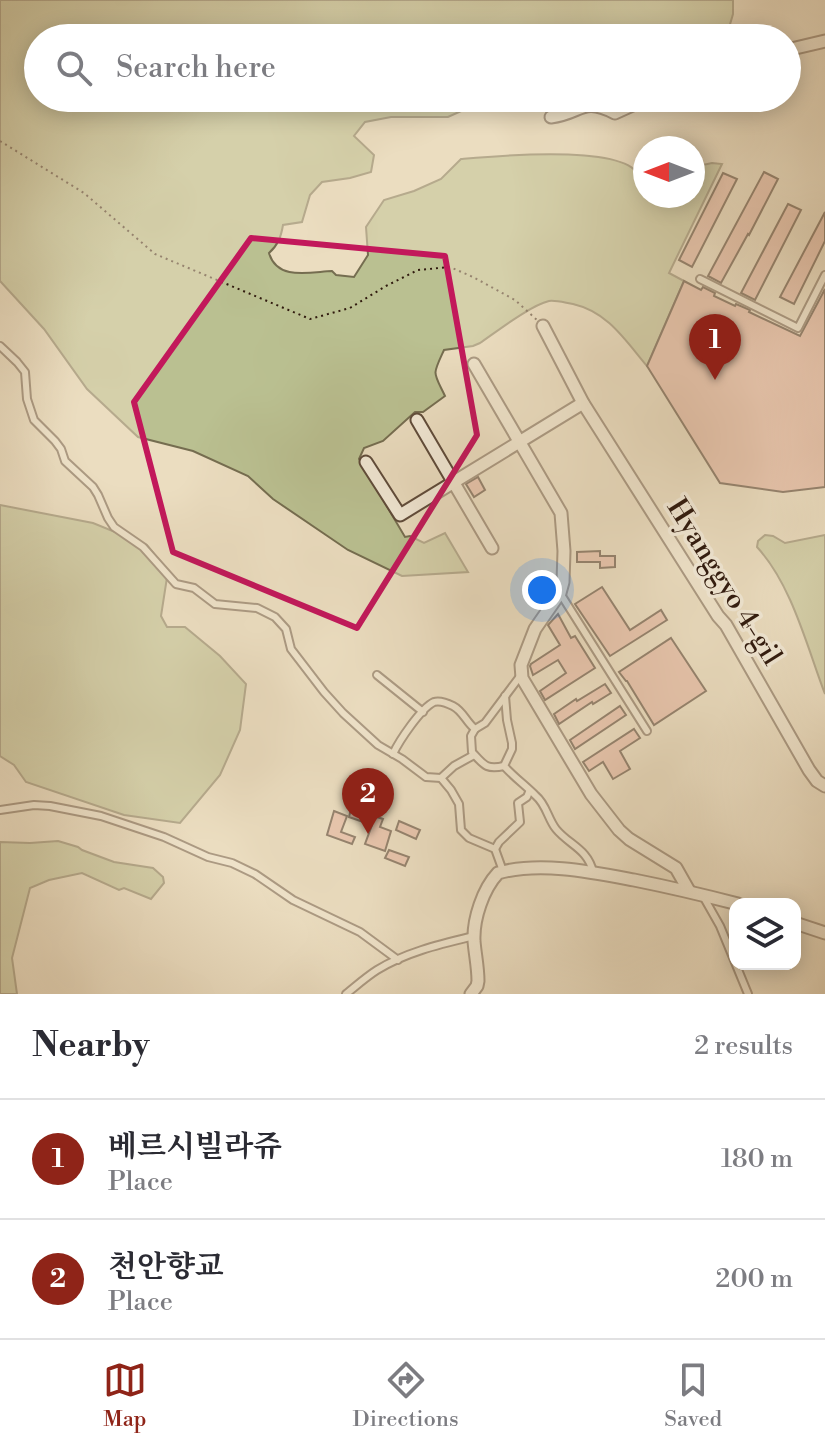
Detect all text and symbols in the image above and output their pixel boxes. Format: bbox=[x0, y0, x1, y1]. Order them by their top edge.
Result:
search box bbox=[24, 24, 801, 112]
icon: search bbox=[52, 46, 96, 90]
text: Search here bbox=[116, 49, 276, 87]
north arrow bbox=[633, 136, 705, 208]
pin: 1 bbox=[689, 314, 741, 380]
street label: Hyanggyo 4-gil bbox=[659, 492, 789, 672]
your location bbox=[522, 570, 562, 610]
pin: 2 bbox=[342, 768, 394, 834]
map controls bbox=[729, 898, 801, 970]
button: layers bbox=[729, 898, 801, 970]
text: Nearby bbox=[32, 1025, 150, 1067]
text: 2 results bbox=[694, 1030, 793, 1062]
text: 베르시빌라쥬 bbox=[108, 1128, 282, 1166]
text: 1 bbox=[52, 1143, 64, 1175]
text: 180 m bbox=[721, 1143, 793, 1175]
text: Place bbox=[108, 1166, 173, 1198]
text: 천안향교 bbox=[108, 1248, 224, 1286]
text: 2 bbox=[50, 1263, 66, 1295]
text: 200 m bbox=[716, 1263, 793, 1295]
text: Place bbox=[108, 1286, 173, 1318]
tab: Map bbox=[103, 1358, 147, 1433]
tab: Directions bbox=[353, 1358, 459, 1433]
tab: Saved bbox=[664, 1358, 722, 1433]

